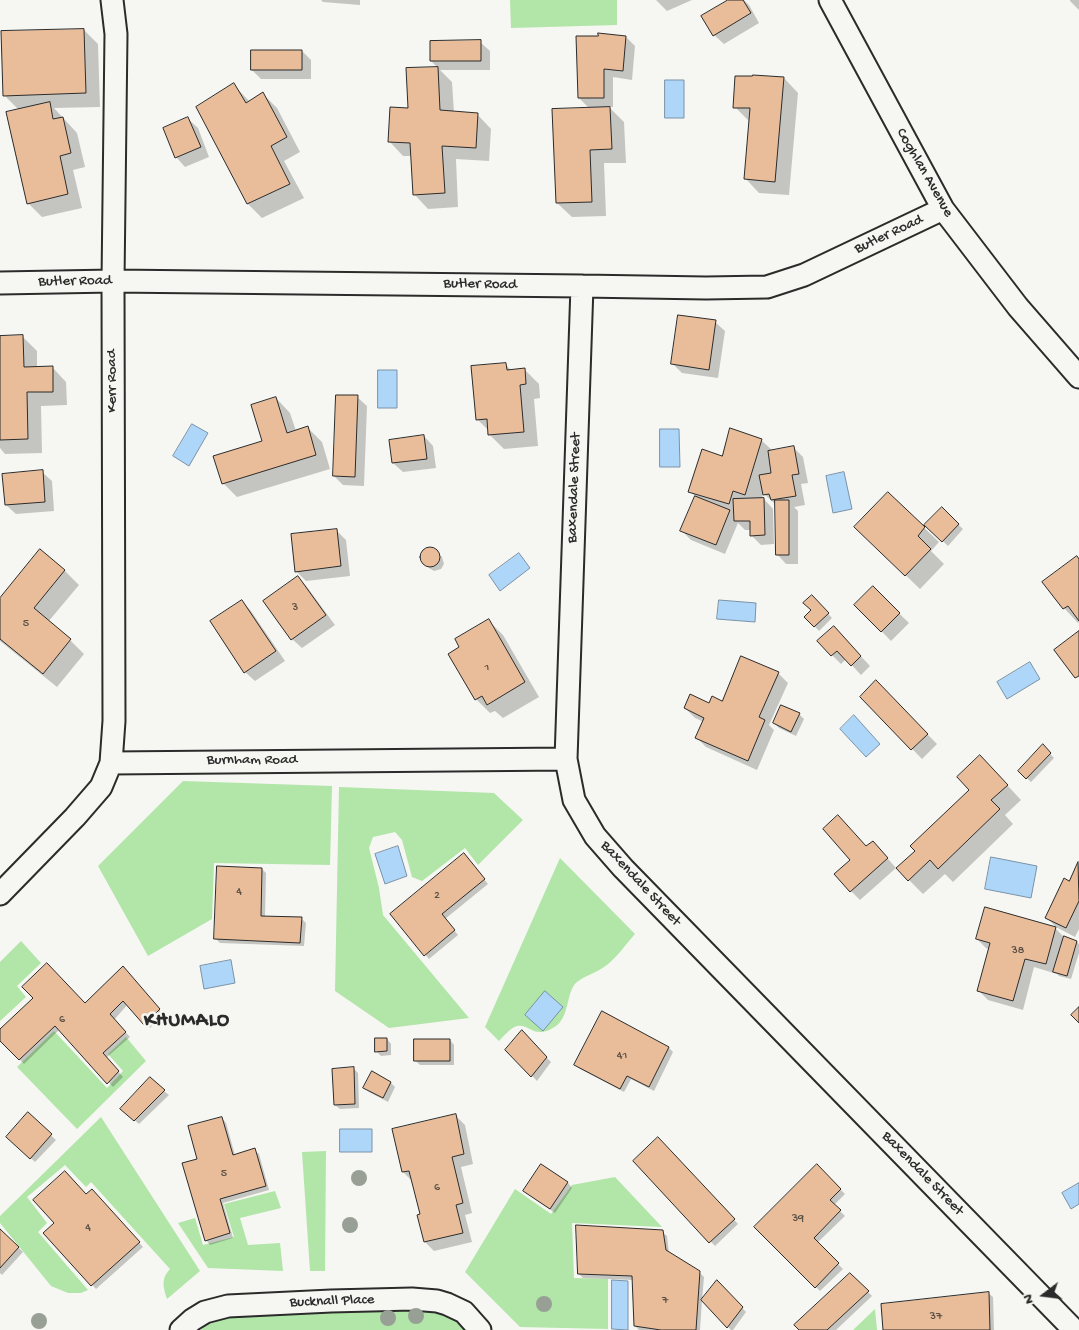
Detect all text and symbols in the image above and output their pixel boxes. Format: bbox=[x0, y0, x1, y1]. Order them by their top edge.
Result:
street label: Coghlan Avenue bbox=[891, 125, 957, 221]
street label: Butler Road bbox=[852, 211, 926, 259]
street label: Butler Road bbox=[38, 272, 112, 292]
street label: Butler Road bbox=[443, 275, 517, 295]
street label: Kerr Road bbox=[104, 350, 122, 412]
street label: Baxendale Street bbox=[564, 432, 586, 544]
house number: 3 bbox=[292, 601, 298, 615]
house number: 5 bbox=[23, 617, 29, 631]
house number: 1 bbox=[485, 661, 489, 675]
street label: Burnham Road bbox=[207, 752, 297, 770]
street label: Baxendale Street bbox=[596, 837, 684, 931]
house number: 4 bbox=[236, 885, 242, 899]
house number: 2 bbox=[434, 889, 440, 903]
house number: 38 bbox=[1012, 944, 1024, 958]
district label: KHUMALO bbox=[143, 1010, 231, 1034]
house number: 6 bbox=[59, 1013, 65, 1027]
house number: 41 bbox=[617, 1049, 627, 1063]
street label: Baxendale Street bbox=[877, 1128, 967, 1220]
house number: 5 bbox=[221, 1167, 227, 1181]
house number: 6 bbox=[434, 1181, 440, 1195]
house number: 39 bbox=[792, 1212, 804, 1226]
house number: 4 bbox=[85, 1221, 91, 1235]
north arrow bbox=[1019, 1270, 1069, 1320]
street label: Bucknall Place bbox=[289, 1292, 375, 1312]
text: N bbox=[1020, 1292, 1038, 1306]
house number: 7 bbox=[662, 1294, 668, 1308]
house number: 37 bbox=[930, 1310, 942, 1324]

